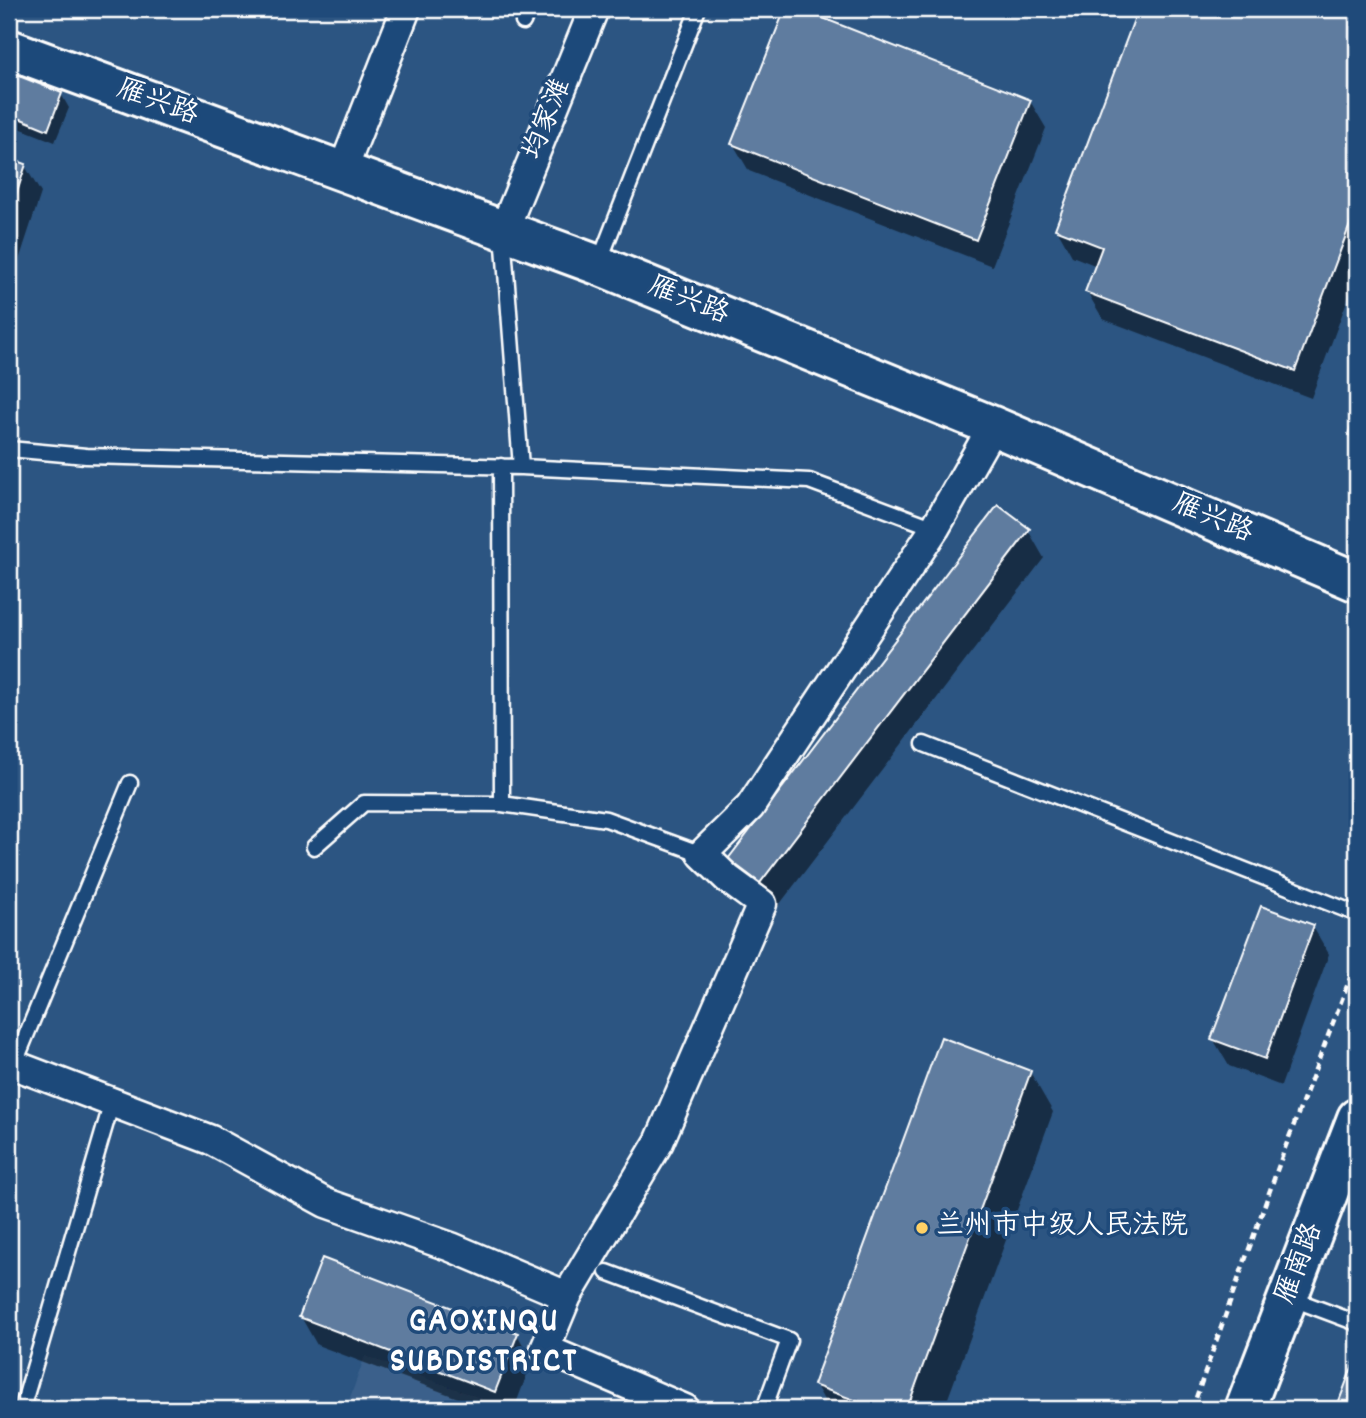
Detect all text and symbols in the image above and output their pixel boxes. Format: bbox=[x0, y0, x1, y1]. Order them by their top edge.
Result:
street label: 雁兴路 bbox=[111, 71, 203, 137]
street label: 均家滩 bbox=[515, 74, 583, 166]
street label: 雁兴路 bbox=[642, 268, 734, 336]
street label: 雁兴路 bbox=[1166, 485, 1258, 555]
place label: 兰州市中级人民法院 bbox=[936, 1208, 1188, 1248]
street label: 雁南路 bbox=[1267, 1218, 1335, 1310]
marker: 兰州市中级人民法院 bbox=[914, 1220, 930, 1236]
district label: GAOXINQU SUBDISTRICT bbox=[390, 1298, 578, 1388]

